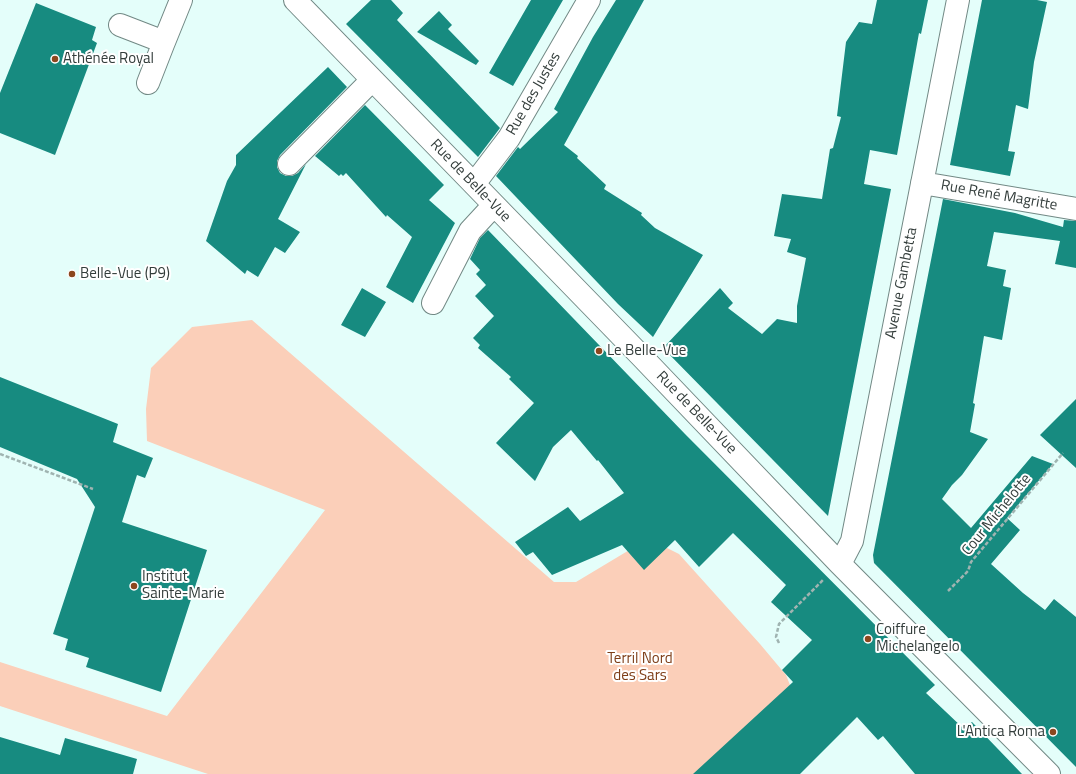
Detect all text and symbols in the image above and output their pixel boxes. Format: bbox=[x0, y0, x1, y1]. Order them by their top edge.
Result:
street label: Rue des Justes bbox=[503, 49, 565, 139]
place label: Athénée Royal bbox=[63, 50, 154, 68]
marker: Athénée Royal bbox=[50, 54, 60, 64]
street label: Rue de Belle-Vue bbox=[426, 136, 514, 226]
street label: Rue René Magritte bbox=[939, 177, 1059, 215]
street label: Avenue Gambetta bbox=[882, 226, 922, 340]
place label: Belle-Vue (P9) bbox=[80, 265, 170, 283]
marker: Belle-Vue (P9) bbox=[67, 269, 77, 279]
place label: Le Belle-Vue bbox=[607, 342, 686, 360]
marker: Le Belle-Vue bbox=[594, 346, 604, 356]
street label: Rue de Belle-Vue bbox=[652, 368, 740, 458]
street label: Cour Michelotte bbox=[959, 471, 1035, 559]
place label: Institut Sainte-Marie bbox=[142, 568, 225, 603]
marker: Institut Sainte-Marie bbox=[129, 581, 139, 591]
place label: Coiffure Michelangelo bbox=[876, 621, 960, 656]
marker: Coiffure Michelangelo bbox=[863, 634, 873, 644]
park label: Terril Nord des Sars bbox=[607, 650, 673, 685]
place label: L'Antica Roma bbox=[957, 723, 1045, 741]
marker: L'Antica Roma bbox=[1048, 727, 1058, 737]

